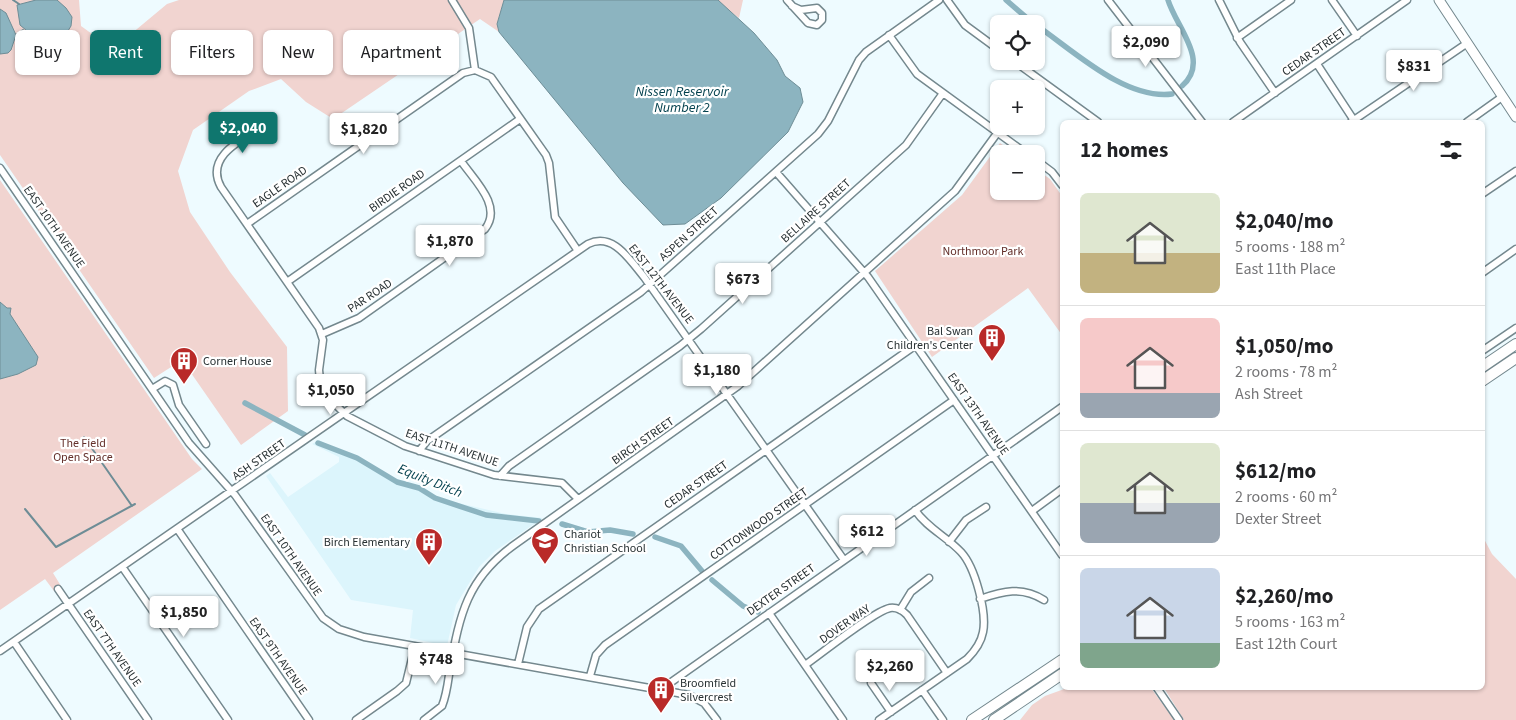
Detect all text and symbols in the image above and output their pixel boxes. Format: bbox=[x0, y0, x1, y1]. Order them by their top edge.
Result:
map controls bbox=[990, 15, 1045, 200]
button: locate bbox=[990, 15, 1045, 70]
street label: CEDAR STREET bbox=[1279, 23, 1350, 80]
pin: $2,090 bbox=[1105, 26, 1187, 68]
chip: Buy bbox=[15, 30, 80, 75]
chip: Rent bbox=[90, 30, 161, 75]
chip: Filters bbox=[171, 30, 253, 75]
chip: New bbox=[263, 30, 333, 75]
chip: Apartment bbox=[343, 30, 459, 75]
text: $2,090 bbox=[1122, 31, 1170, 53]
pin: $831 bbox=[1384, 49, 1444, 92]
text: $831 bbox=[1397, 55, 1431, 77]
button: + bbox=[990, 80, 1045, 135]
water label: Nissen Reservoir Number 2 bbox=[635, 82, 730, 118]
pin: $2,040 bbox=[202, 112, 284, 154]
pin: $1,820 bbox=[323, 112, 405, 155]
text: $2,040 bbox=[219, 117, 267, 139]
text: $1,820 bbox=[340, 118, 388, 140]
text: 12 homes bbox=[1080, 135, 1168, 165]
icon: filters bbox=[1437, 136, 1465, 164]
button: − bbox=[990, 145, 1045, 200]
street label: EAGLE ROAD bbox=[249, 162, 311, 212]
street label: BIRDIE ROAD bbox=[366, 165, 428, 217]
street label: BELLAIRE STREET bbox=[777, 175, 855, 247]
street label: EAST 10TH AVENUE bbox=[19, 182, 89, 272]
street label: ASPEN STREET bbox=[656, 202, 723, 265]
text: $2,040/mo bbox=[1235, 206, 1334, 236]
icon: home bbox=[1120, 213, 1180, 273]
pin: $1,870 bbox=[409, 224, 491, 267]
text: $1,870 bbox=[426, 230, 474, 252]
text: 5 rooms · 188 m² bbox=[1235, 236, 1345, 258]
street label: EAST 12TH AVENUE bbox=[624, 241, 698, 327]
park label: Northmoor Park bbox=[943, 243, 1024, 260]
text: East 11th Place bbox=[1235, 258, 1336, 280]
pin: $673 bbox=[713, 262, 773, 305]
text: $673 bbox=[726, 268, 760, 290]
street label: PAR ROAD bbox=[344, 275, 396, 317]
place label: Bal Swan Children's Center bbox=[887, 323, 974, 354]
building icon: Bal Swan Children's Center bbox=[977, 323, 1007, 362]
text: $1,050/mo bbox=[1235, 331, 1334, 361]
icon: home bbox=[1120, 338, 1180, 398]
building icon: Corner House bbox=[169, 346, 199, 385]
place label: Corner House bbox=[203, 353, 271, 370]
pin: $1,180 bbox=[676, 354, 758, 396]
text: $1,180 bbox=[693, 359, 741, 381]
text: 2 rooms · 78 m² bbox=[1235, 361, 1337, 383]
street label: EAST 13TH AVENUE bbox=[943, 369, 1013, 459]
pin: $1,050 bbox=[290, 374, 372, 416]
text: $1,050 bbox=[307, 379, 355, 401]
text: Ash Street bbox=[1235, 383, 1303, 405]
street label: BIRCH STREET bbox=[608, 413, 678, 469]
street label: EAST 11TH AVENUE bbox=[403, 425, 501, 471]
park label: The Field Open Space bbox=[53, 435, 113, 466]
street label: ASH STREET bbox=[229, 435, 290, 485]
street label: CEDAR STREET bbox=[661, 456, 732, 513]
text: $612/mo bbox=[1235, 456, 1316, 486]
water label: Equity Ditch bbox=[395, 459, 465, 503]
icon: home bbox=[1120, 463, 1180, 523]
street label: COTTONWOOD STREET bbox=[707, 483, 812, 564]
text: 2 rooms · 60 m² bbox=[1235, 486, 1337, 508]
text: Dexter Street bbox=[1235, 508, 1321, 530]
street label: EAST 10TH AVENUE bbox=[256, 510, 326, 600]
pin: $612 bbox=[837, 514, 897, 557]
text: $612 bbox=[850, 520, 884, 542]
school or university icon: Chariot Christian School bbox=[530, 526, 560, 565]
place label: Chariot Christian School bbox=[564, 526, 646, 557]
building icon: Birch Elementary bbox=[414, 527, 444, 566]
place label: Birch Elementary bbox=[324, 534, 410, 551]
street label: DEXTER STREET bbox=[743, 560, 819, 620]
text: $2,260/mo bbox=[1235, 581, 1334, 611]
icon: home bbox=[1120, 588, 1180, 648]
pin: $1,850 bbox=[143, 596, 225, 638]
street label: DOVER WAY bbox=[816, 600, 874, 648]
text: $1,850 bbox=[160, 601, 208, 623]
street label: EAST 7TH AVENUE bbox=[79, 606, 145, 690]
text: 5 rooms · 163 m² bbox=[1235, 611, 1345, 633]
street label: EAST 9TH AVENUE bbox=[245, 614, 311, 698]
text: East 12th Court bbox=[1235, 633, 1337, 655]
pin: $748 bbox=[406, 642, 466, 685]
text: $748 bbox=[419, 648, 453, 670]
pin: $2,260 bbox=[849, 650, 931, 692]
text: $2,260 bbox=[866, 655, 914, 677]
building icon: Broomfield Silvercrest bbox=[646, 675, 676, 714]
place label: Broomfield Silvercrest bbox=[680, 675, 736, 706]

